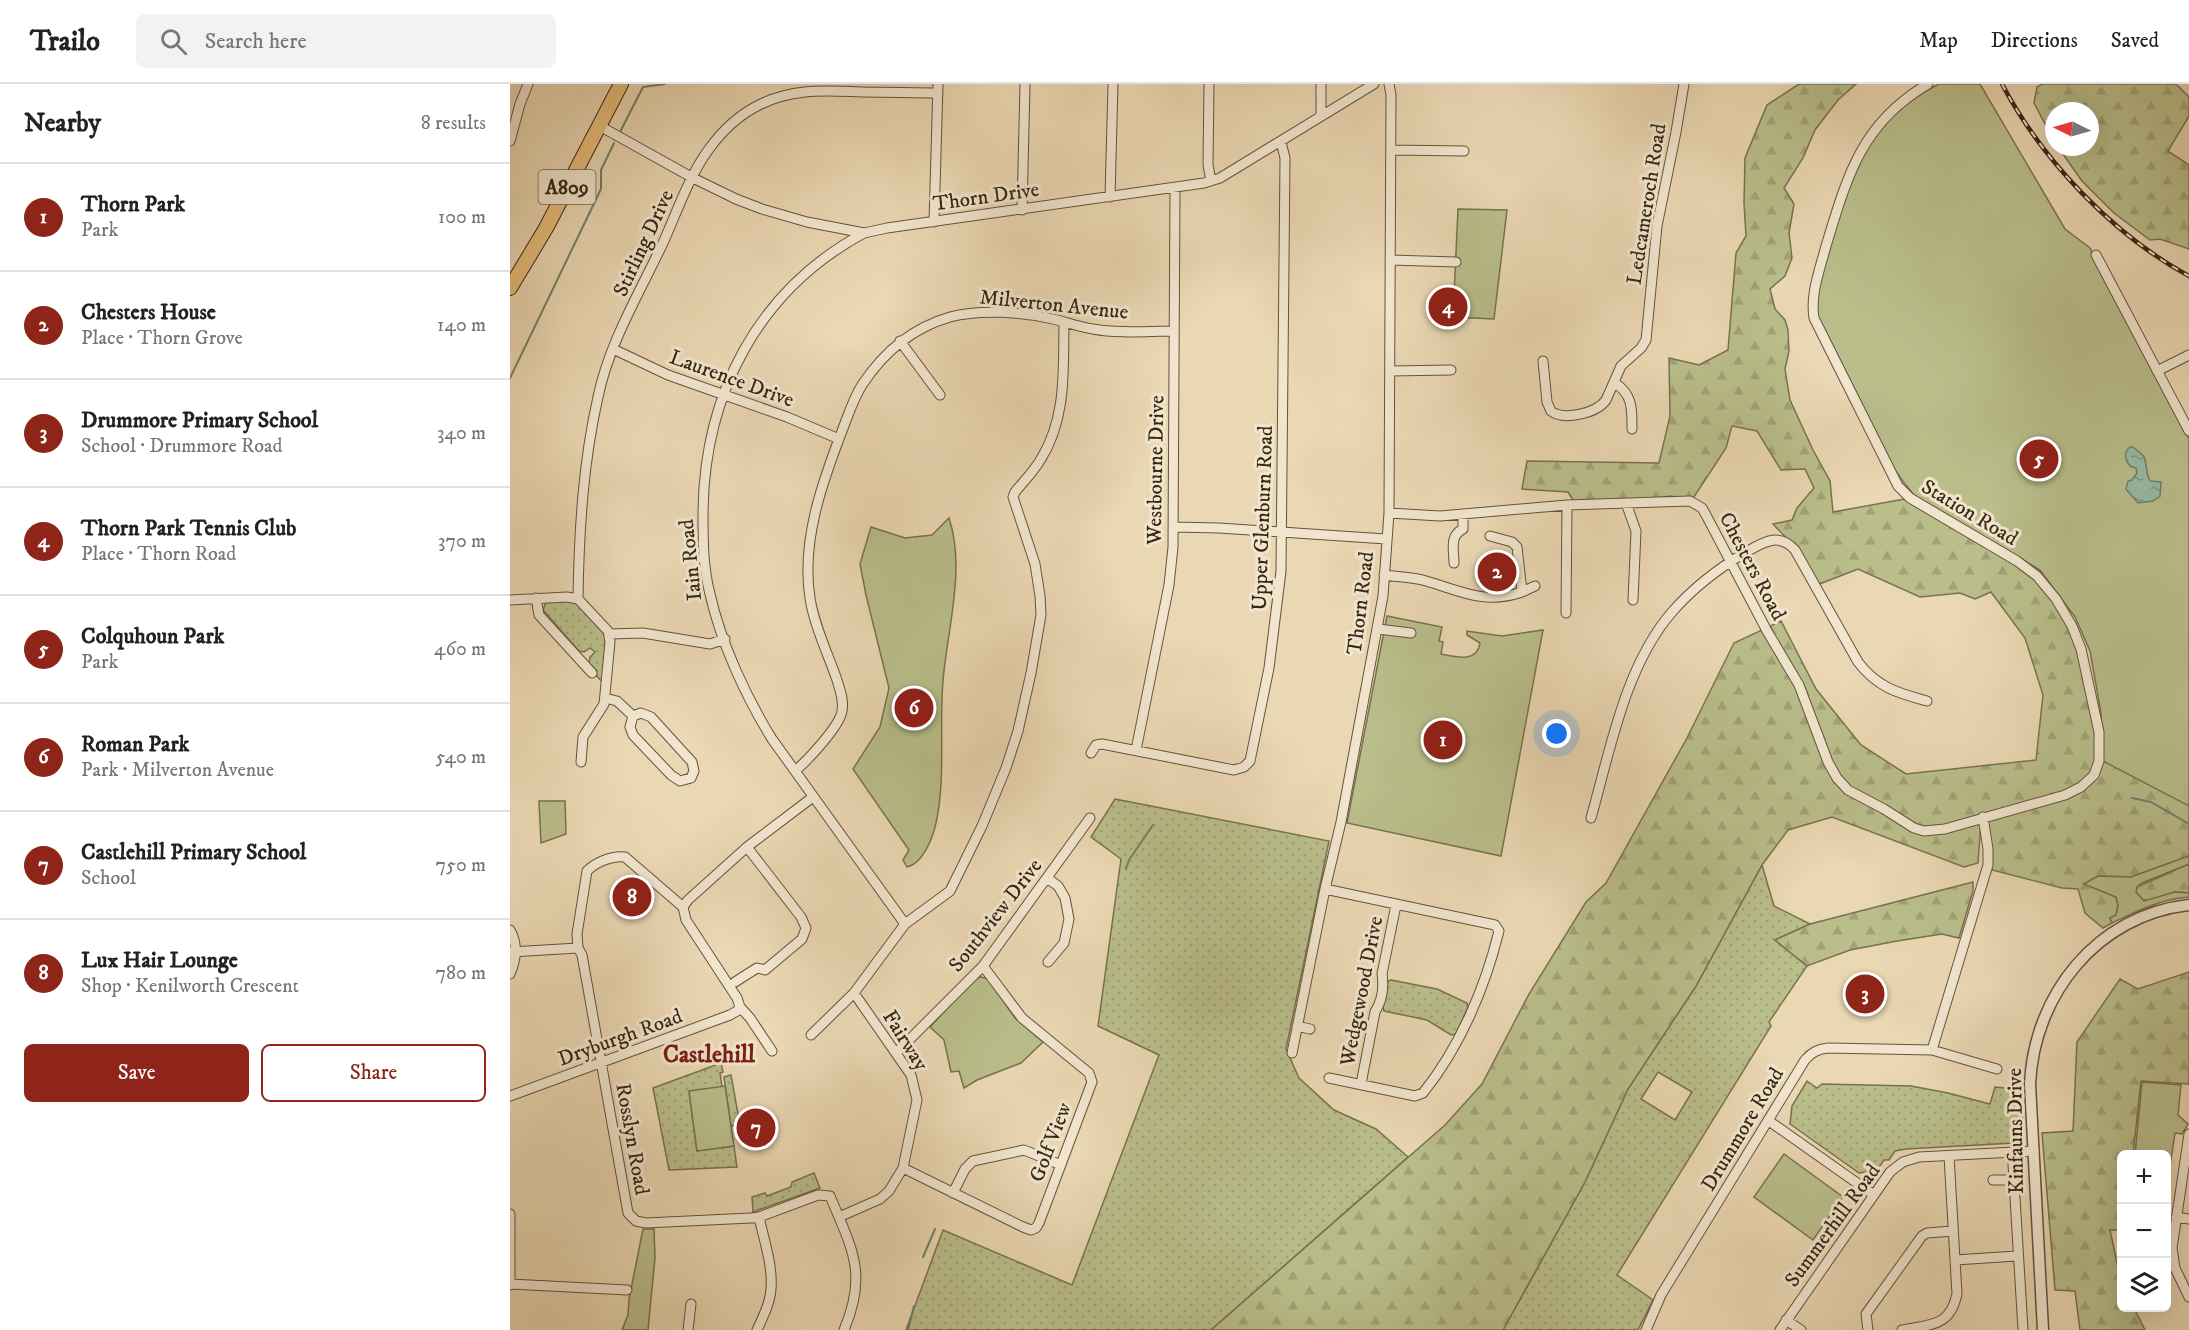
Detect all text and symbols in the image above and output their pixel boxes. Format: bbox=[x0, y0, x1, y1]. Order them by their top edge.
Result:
search box bbox=[136, 14, 556, 68]
text: Trailo bbox=[30, 24, 100, 59]
icon: search bbox=[157, 25, 190, 58]
text: Search here bbox=[205, 28, 307, 55]
text: Map bbox=[1919, 28, 1958, 54]
text: Directions bbox=[1991, 28, 2078, 54]
text: Saved bbox=[2111, 28, 2159, 54]
north arrow bbox=[2045, 102, 2099, 156]
text: Nearby bbox=[24, 107, 101, 140]
text: 8 results bbox=[421, 111, 486, 136]
street label: Ledcameroch Road bbox=[1621, 121, 1673, 287]
road number: A809 bbox=[538, 170, 596, 204]
street label: Thorn Drive bbox=[931, 177, 1041, 217]
street label: Stirling Drive bbox=[608, 186, 680, 301]
text: Thorn Park bbox=[81, 191, 185, 218]
text: 1 bbox=[40, 205, 47, 230]
text: 100 m bbox=[438, 205, 486, 230]
text: Park bbox=[81, 218, 118, 243]
street label: Milverton Avenue bbox=[978, 284, 1130, 326]
pin: 4 bbox=[1428, 284, 1468, 330]
text: Chesters House bbox=[81, 299, 216, 326]
text: 2 bbox=[39, 313, 48, 338]
text: 140 m bbox=[437, 313, 486, 338]
text: Place · Thorn Grove bbox=[81, 326, 243, 351]
street label: Laurence Drive bbox=[666, 344, 798, 414]
street label: Westbourne Drive bbox=[1142, 395, 1170, 546]
text: Drummore Primary School bbox=[81, 407, 318, 434]
text: 3 bbox=[40, 421, 47, 446]
text: 340 m bbox=[437, 421, 486, 446]
street label: Upper Glenburn Road bbox=[1247, 425, 1279, 611]
text: School · Drummore Road bbox=[81, 434, 282, 459]
pin: 5 bbox=[2020, 436, 2059, 482]
street label: Station Road bbox=[1917, 474, 2023, 552]
street label: Chesters Road bbox=[1713, 508, 1792, 625]
text: Thorn Park Tennis Club bbox=[81, 515, 296, 542]
street label: Iain Road bbox=[674, 517, 708, 602]
text: 4 bbox=[38, 529, 49, 554]
text: 370 m bbox=[438, 529, 486, 554]
text: Place · Thorn Road bbox=[81, 542, 236, 567]
street label: Thorn Road bbox=[1342, 550, 1380, 656]
pin: 2 bbox=[1478, 550, 1516, 594]
text: Colquhoun Park bbox=[81, 623, 224, 650]
text: 5 bbox=[39, 637, 48, 662]
text: 460 m bbox=[434, 637, 486, 662]
text: Park bbox=[81, 650, 118, 675]
pin: 6 bbox=[894, 686, 934, 730]
pin: 1 bbox=[1424, 718, 1462, 762]
your location bbox=[1542, 719, 1571, 748]
text: Roman Park bbox=[81, 731, 189, 758]
text: 6 bbox=[38, 745, 49, 770]
text: 540 m bbox=[436, 745, 486, 770]
text: Park · Milverton Avenue bbox=[81, 758, 274, 783]
text: Castlehill Primary School bbox=[81, 839, 306, 866]
text: 7 bbox=[38, 853, 49, 878]
text: 750 m bbox=[436, 853, 486, 878]
street label: Southview Drive bbox=[943, 853, 1048, 978]
text: School bbox=[81, 866, 136, 891]
pin: 8 bbox=[612, 874, 652, 920]
street label: Wedgewood Drive bbox=[1335, 914, 1389, 1069]
text: Lux Hair Lounge bbox=[81, 947, 238, 974]
text: 8 bbox=[38, 961, 49, 986]
text: 780 m bbox=[435, 961, 486, 986]
pin: 3 bbox=[1846, 972, 1884, 1016]
text: Shop · Kenilworth Crescent bbox=[81, 974, 299, 999]
street label: Dryburgh Road bbox=[555, 1003, 687, 1072]
street label: Fairway bbox=[876, 1005, 934, 1077]
district label: Castlehill bbox=[663, 1040, 756, 1070]
button: Save bbox=[24, 1044, 249, 1102]
button: Share bbox=[261, 1044, 486, 1102]
street label: Drummore Road bbox=[1696, 1062, 1790, 1196]
street label: Kinfauns Drive bbox=[2002, 1067, 2030, 1194]
street label: Rosslyn Road bbox=[609, 1081, 655, 1198]
street label: Golf View bbox=[1024, 1098, 1078, 1186]
pin: 7 bbox=[736, 1106, 776, 1150]
map controls bbox=[2117, 1150, 2171, 1312]
button: + bbox=[2117, 1150, 2171, 1204]
street label: Summerhill Road bbox=[1779, 1158, 1887, 1292]
button: − bbox=[2117, 1204, 2171, 1258]
button: layers bbox=[2117, 1258, 2171, 1312]

